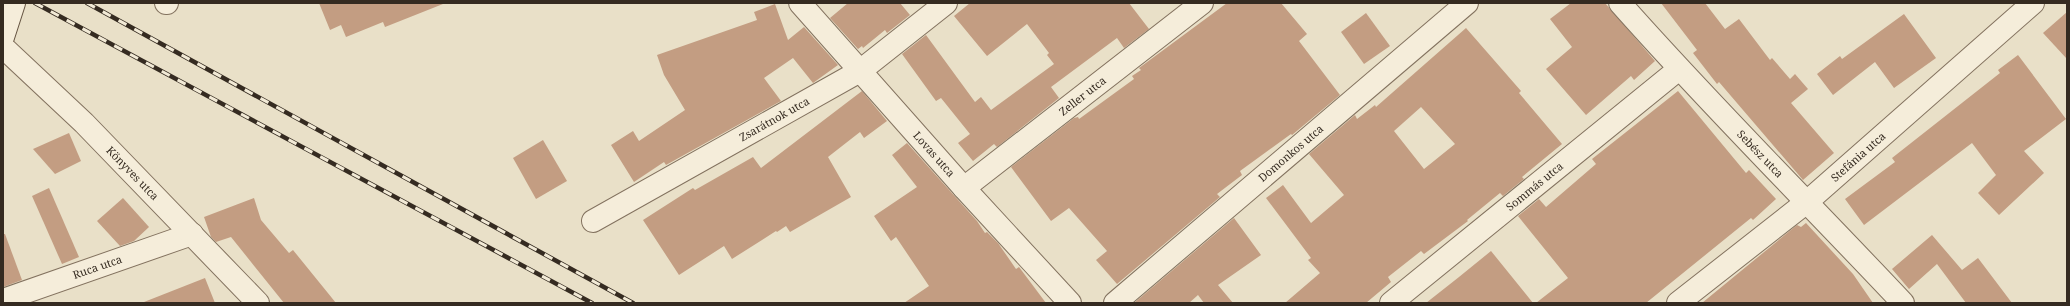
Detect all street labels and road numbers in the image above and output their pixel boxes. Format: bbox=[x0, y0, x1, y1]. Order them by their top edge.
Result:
street label: Zeller utca bbox=[1056, 73, 1109, 119]
street label: Zsarátnok utca bbox=[736, 93, 812, 144]
street label: Domonkos utca bbox=[1255, 121, 1326, 185]
street label: Sebész utca bbox=[1734, 127, 1787, 181]
street label: Lovas utca bbox=[910, 128, 959, 180]
street label: Stefánia utca bbox=[1827, 128, 1888, 185]
street label: Könyves utca bbox=[103, 143, 163, 203]
street label: Sommás utca bbox=[1502, 158, 1566, 214]
street label: Ruca utca bbox=[71, 251, 124, 282]

